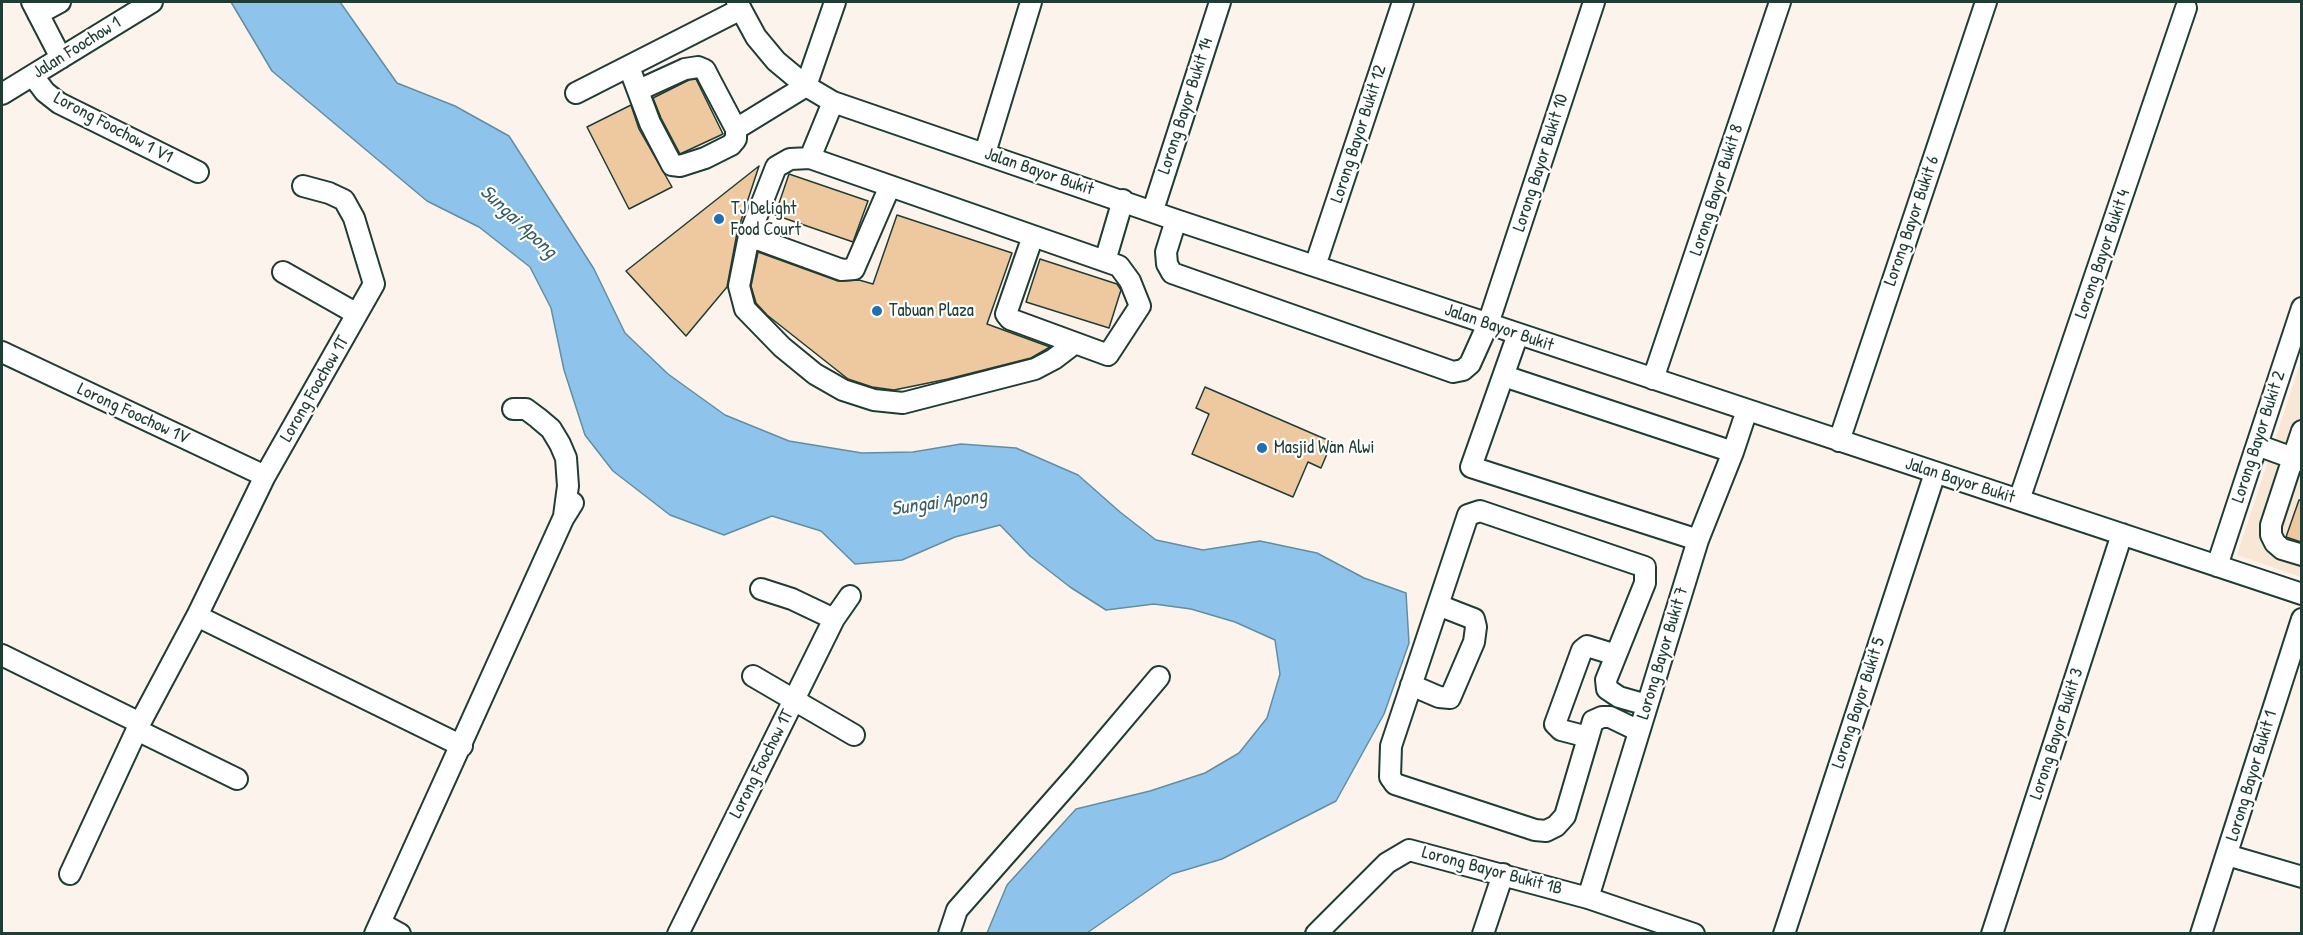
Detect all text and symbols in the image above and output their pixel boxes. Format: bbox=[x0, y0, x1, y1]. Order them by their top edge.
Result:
street label: Jalan Foochow 1 bbox=[29, 12, 125, 84]
street label: Lorong Bayor Bukit 14 bbox=[1154, 35, 1218, 177]
street label: Lorong Bayor Bukit 12 bbox=[1327, 62, 1391, 206]
street label: Lorong Foochow 1 V1 bbox=[50, 88, 176, 168]
street label: Lorong Bayor Bukit 10 bbox=[1509, 92, 1573, 234]
street label: Lorong Bayor Bukit 8 bbox=[1686, 122, 1748, 258]
street label: Jalan Bayor Bukit bbox=[982, 143, 1096, 201]
street label: Lorong Bayor Bukit 6 bbox=[1880, 153, 1944, 289]
water label: Sungai Apong bbox=[475, 180, 561, 264]
street label: Lorong Bayor Bukit 4 bbox=[2071, 186, 2135, 322]
place label: TJ Delight Food Court bbox=[731, 198, 801, 240]
marker: TJ Delight Food Court bbox=[712, 212, 726, 226]
street label: Jalan Bayor Bukit bbox=[1442, 299, 1556, 357]
place label: Tabuan Plaza bbox=[889, 300, 974, 322]
marker: Tabuan Plaza bbox=[870, 304, 884, 318]
street label: Lorong Foochow 1T bbox=[276, 332, 354, 446]
street label: Lorong Bayor Bukit 2 bbox=[2228, 368, 2290, 506]
street label: Lorong Foochow 1V bbox=[74, 379, 192, 449]
place label: Masjid Wan Alwi bbox=[1274, 437, 1374, 459]
marker: Masjid Wan Alwi bbox=[1255, 441, 1269, 455]
street label: Jalan Bayor Bukit bbox=[1902, 453, 2018, 509]
water label: Sungai Apong bbox=[890, 484, 988, 522]
street label: Lorong Bayor Bukit 7 bbox=[1633, 584, 1693, 722]
street label: Lorong Bayor Bukit 5 bbox=[1828, 635, 1890, 771]
street label: Lorong Bayor Bukit 3 bbox=[2026, 666, 2088, 802]
street label: Lorong Foochow 1T bbox=[725, 706, 799, 822]
street label: Lorong Bayor Bukit 1 bbox=[2222, 708, 2282, 844]
street label: Lorong Bayor Bukit 1B bbox=[1419, 842, 1565, 900]

